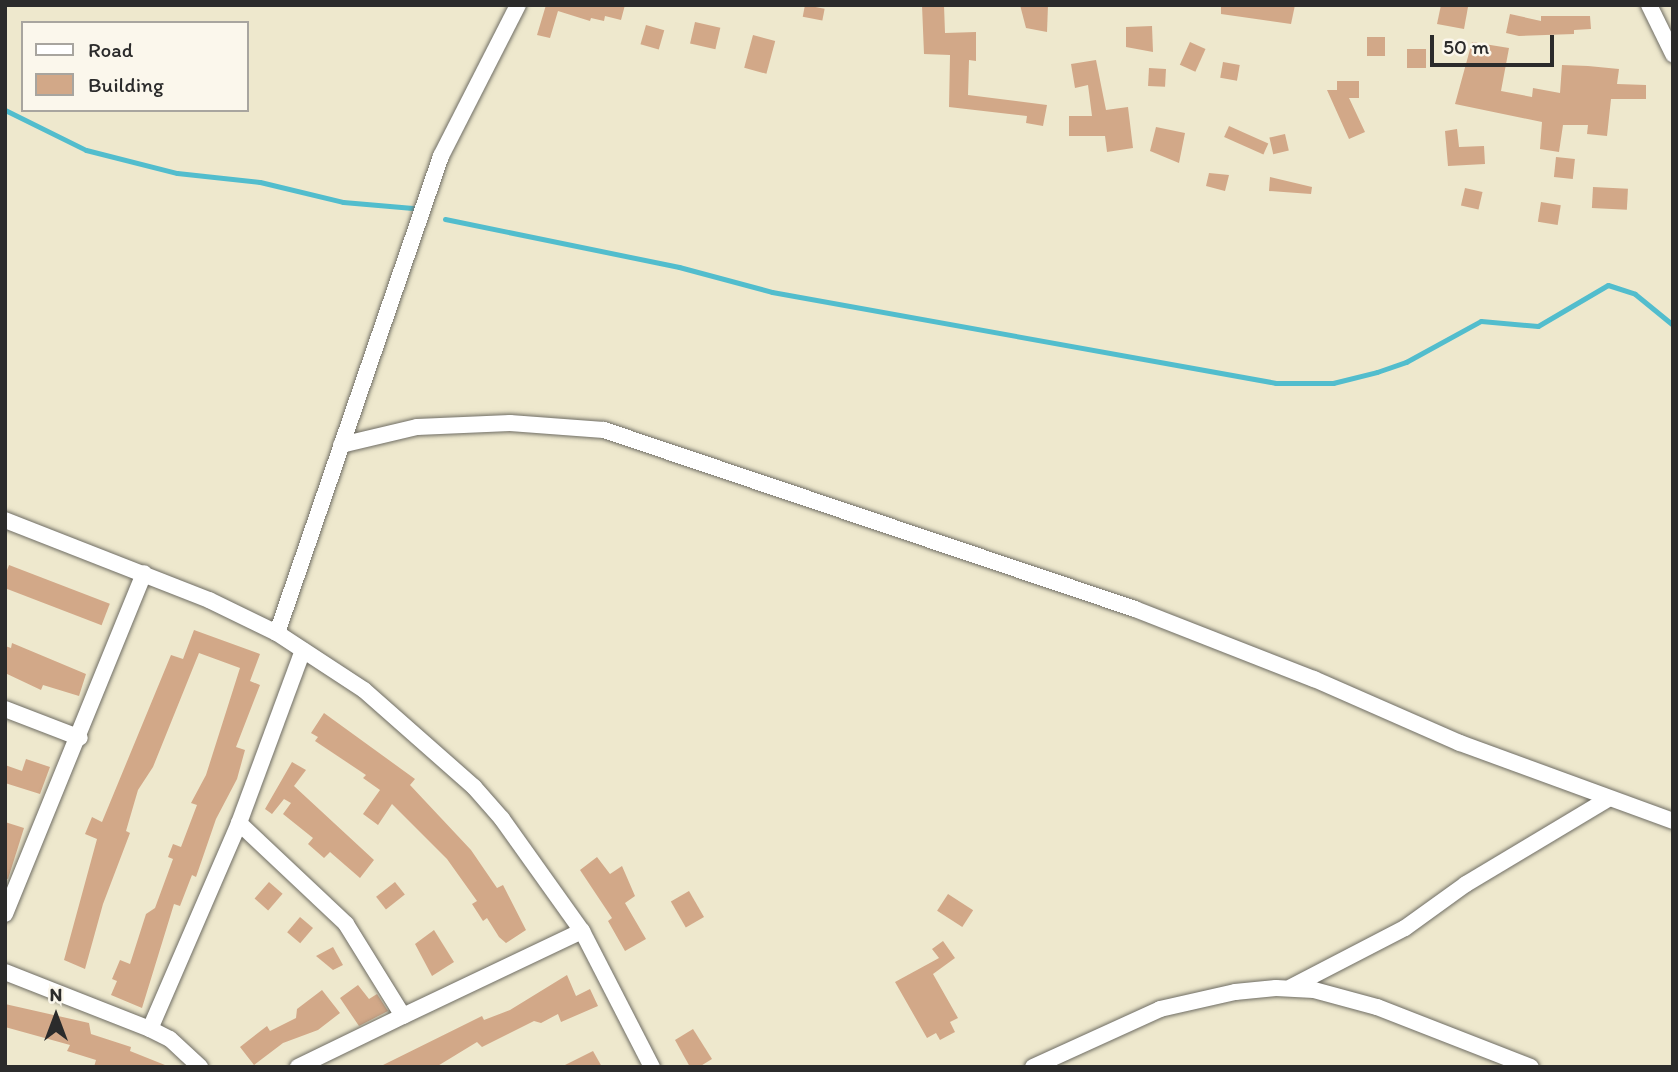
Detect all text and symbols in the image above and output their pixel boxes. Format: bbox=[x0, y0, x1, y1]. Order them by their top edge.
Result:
legend bbox=[21, 21, 248, 112]
scale bar bbox=[1433, 21, 1557, 65]
text: 50 m bbox=[1443, 34, 1489, 59]
text: Road bbox=[88, 37, 133, 62]
text: Building bbox=[88, 72, 164, 97]
north arrow bbox=[21, 981, 91, 1051]
text: N bbox=[50, 983, 62, 1006]

